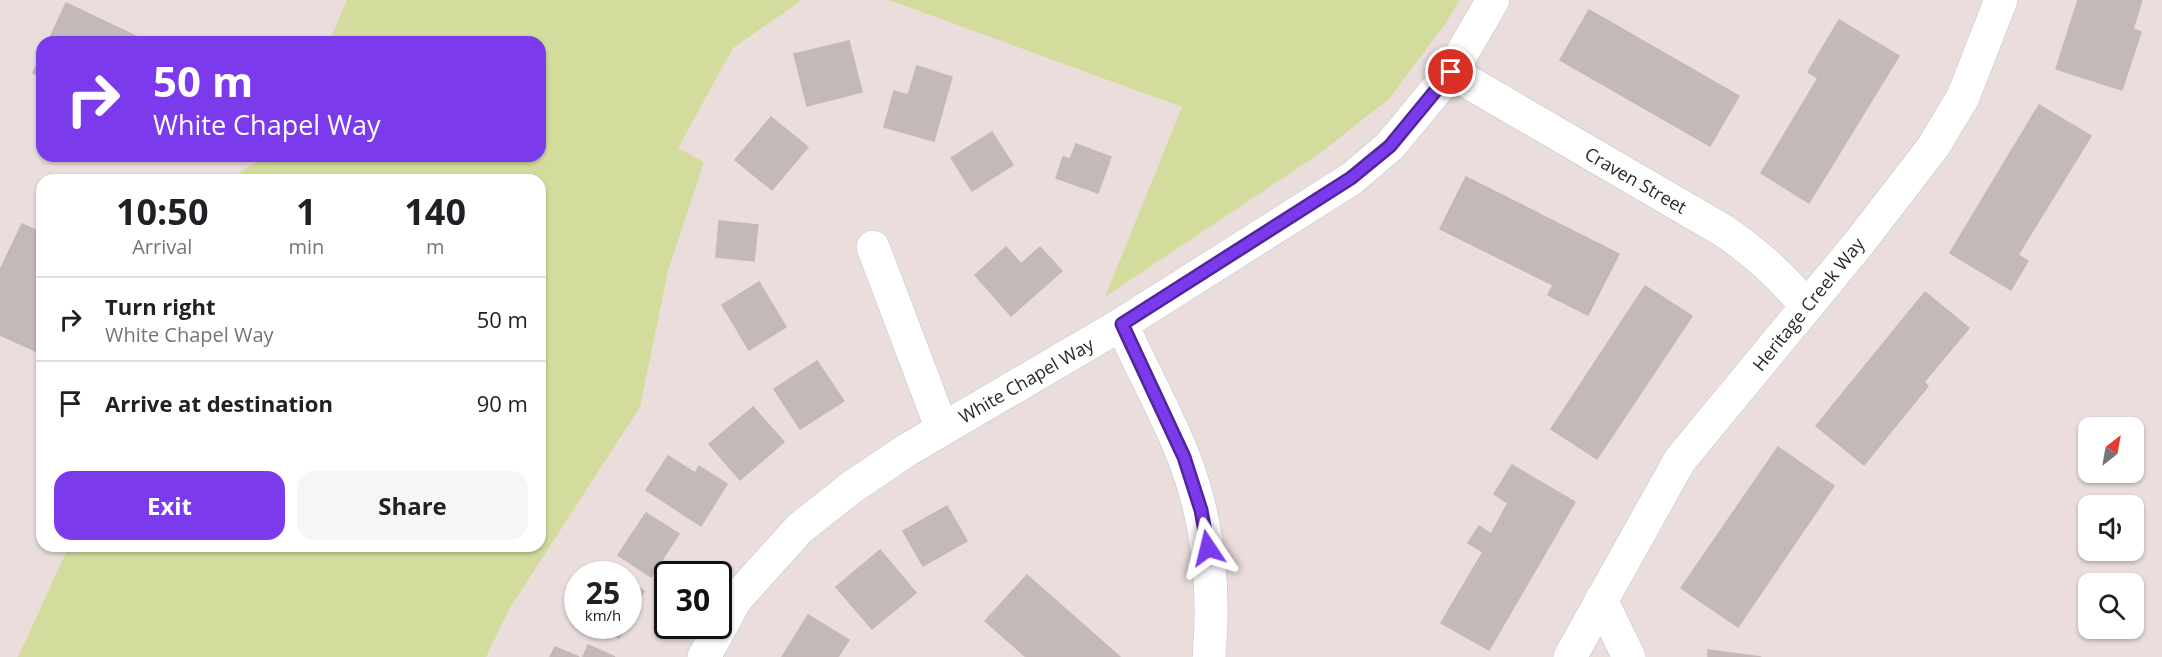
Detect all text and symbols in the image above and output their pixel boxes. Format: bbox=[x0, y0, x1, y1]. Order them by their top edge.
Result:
pin bbox=[1425, 46, 1476, 97]
text: 50 m bbox=[153, 52, 253, 109]
icon: arrive bbox=[1434, 55, 1467, 88]
icon: right bbox=[54, 60, 132, 138]
text: White Chapel Way bbox=[153, 106, 381, 143]
street label: Craven Street bbox=[1581, 141, 1691, 219]
text: 10:50 bbox=[116, 187, 209, 236]
text: 1 bbox=[296, 187, 317, 236]
text: 140 bbox=[404, 187, 466, 236]
street label: Heritage Creek Way bbox=[1747, 232, 1870, 376]
text: Arrival bbox=[132, 233, 192, 260]
text: min bbox=[288, 233, 324, 260]
text: m bbox=[426, 233, 444, 260]
text: Turn right bbox=[105, 291, 216, 321]
icon: right bbox=[54, 303, 87, 336]
text: 50 m bbox=[477, 304, 528, 334]
text: White Chapel Way bbox=[105, 321, 274, 348]
street label: White Chapel Way bbox=[954, 331, 1099, 428]
icon: arrive bbox=[54, 387, 87, 420]
text: Arrive at destination bbox=[105, 388, 333, 418]
text: 90 m bbox=[477, 388, 528, 418]
north arrow bbox=[2078, 417, 2144, 483]
map controls bbox=[2078, 417, 2144, 639]
button: Exit bbox=[54, 471, 285, 540]
button: Share bbox=[297, 471, 528, 540]
button: sound bbox=[2078, 495, 2144, 561]
position arrow bbox=[1176, 516, 1240, 580]
speed limit sign: 30 bbox=[654, 561, 732, 639]
text: 25 bbox=[586, 572, 620, 613]
button: search bbox=[2078, 573, 2144, 639]
text: km/h bbox=[585, 605, 621, 625]

